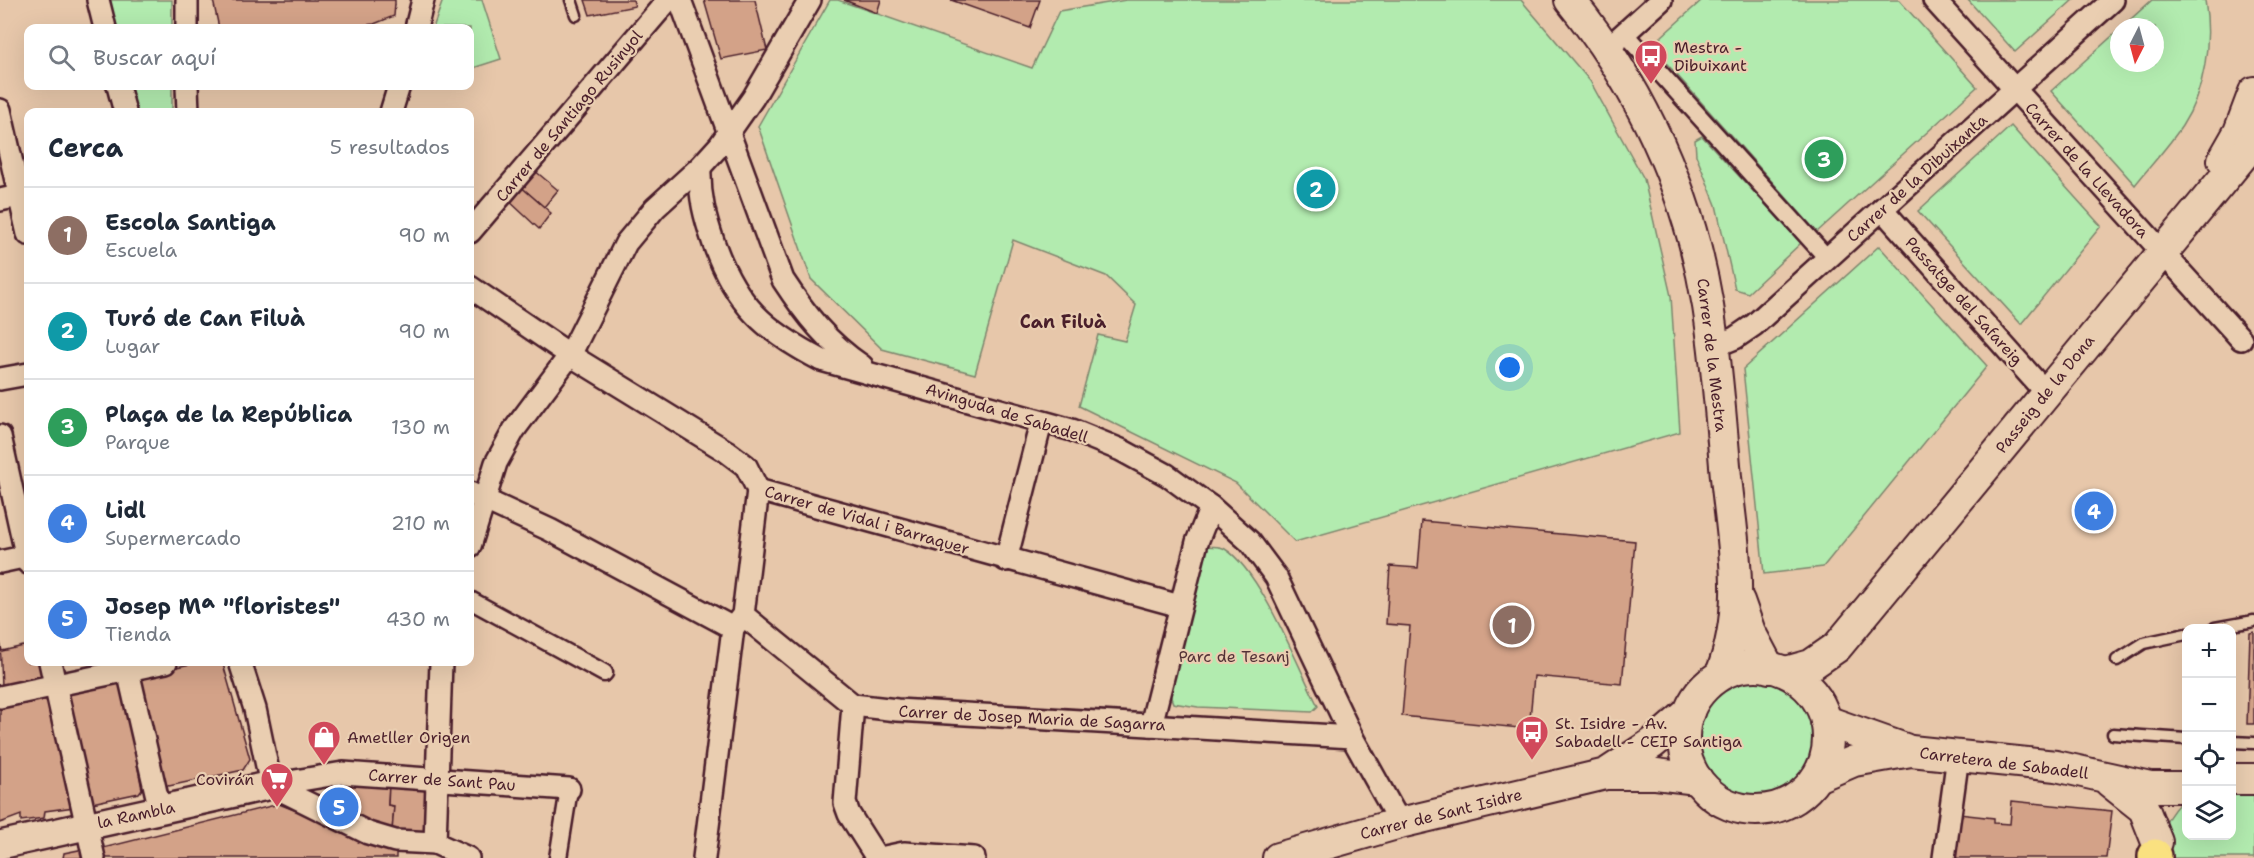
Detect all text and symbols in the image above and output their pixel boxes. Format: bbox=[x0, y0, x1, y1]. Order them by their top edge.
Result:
north arrow bbox=[2110, 18, 2164, 72]
search box bbox=[24, 24, 474, 90]
street label: Carrer de Santiago Rusinyol bbox=[491, 26, 647, 206]
place label: Mestra - Dibuixant bbox=[1674, 37, 1747, 76]
bus stop icon: Mestra - Dibuixant bbox=[1633, 38, 1669, 85]
icon: search bbox=[45, 41, 78, 74]
text: Buscar aquí bbox=[93, 43, 216, 72]
street label: Carrer de la Llevadora bbox=[2021, 98, 2153, 242]
street label: Carrer de la Dibuixanta bbox=[1842, 109, 1992, 247]
text: Cerca bbox=[48, 130, 123, 165]
text: 5 resultados bbox=[330, 134, 450, 160]
pin: 3 bbox=[1804, 136, 1844, 182]
pin: 2 bbox=[1296, 166, 1336, 212]
text: Escola Santiga bbox=[105, 208, 276, 237]
text: 1 bbox=[63, 222, 72, 248]
text: 90 m bbox=[398, 222, 450, 248]
street label: Passatge del Safareig bbox=[1901, 232, 2028, 370]
text: Escuela bbox=[105, 237, 177, 263]
street label: Carrer de la Mestra bbox=[1692, 277, 1732, 433]
text: Turó de Can Filuà bbox=[105, 304, 305, 333]
district label: Can Filuà bbox=[1020, 310, 1107, 334]
text: 2 bbox=[61, 318, 75, 344]
text: 90 m bbox=[398, 318, 450, 344]
street label: Passeig de la Dona bbox=[1991, 330, 2099, 458]
text: Lugar bbox=[105, 333, 161, 359]
your location bbox=[1495, 353, 1524, 382]
street label: Avinguda de Sabadell bbox=[923, 378, 1091, 448]
text: Plaça de la República bbox=[105, 400, 352, 429]
text: 3 bbox=[61, 414, 75, 440]
text: 130 m bbox=[391, 414, 450, 440]
text: Parque bbox=[105, 429, 170, 455]
street label: Carrer de Vidal i Barraquer bbox=[762, 481, 972, 559]
pin: 4 bbox=[2074, 488, 2114, 534]
text: Lidl bbox=[105, 496, 146, 525]
text: 4 bbox=[61, 510, 75, 536]
text: 210 m bbox=[391, 510, 450, 536]
text: Supermercado bbox=[105, 525, 241, 551]
text: Josep Mª "floristes" bbox=[105, 592, 340, 621]
pin: 1 bbox=[1492, 602, 1532, 648]
text: 5 bbox=[61, 606, 74, 632]
text: 430 m bbox=[386, 606, 450, 632]
text: Tienda bbox=[105, 621, 171, 647]
map controls bbox=[2182, 624, 2236, 840]
button: + bbox=[2182, 624, 2236, 678]
park label: Parc de Tesanj bbox=[1178, 646, 1290, 667]
button: − bbox=[2182, 678, 2236, 732]
street label: Carrer de Josep Maria de Sagarra bbox=[898, 701, 1166, 735]
place label: St. Isidre - Av. Sabadell - CEIP Santiga bbox=[1555, 713, 1742, 752]
bus stop icon: St. Isidre - Av. Sabadell - CEIP Santiga bbox=[1514, 714, 1550, 761]
shop icon: Ametller Origen bbox=[306, 719, 342, 766]
place label: Ametller Origen bbox=[347, 727, 470, 748]
button: locate bbox=[2182, 732, 2236, 786]
street label: Carretera de Sabadell bbox=[1918, 742, 2090, 784]
supermarket icon: Covirán bbox=[259, 761, 295, 808]
street label: Carrer de Sant Pau bbox=[368, 764, 516, 796]
place label: Covirán bbox=[196, 769, 254, 790]
pin: 5 bbox=[320, 784, 358, 830]
street label: Carrer de Sant Isidre bbox=[1358, 784, 1524, 844]
button: layers bbox=[2182, 786, 2236, 840]
street label: la Rambla bbox=[95, 797, 177, 833]

